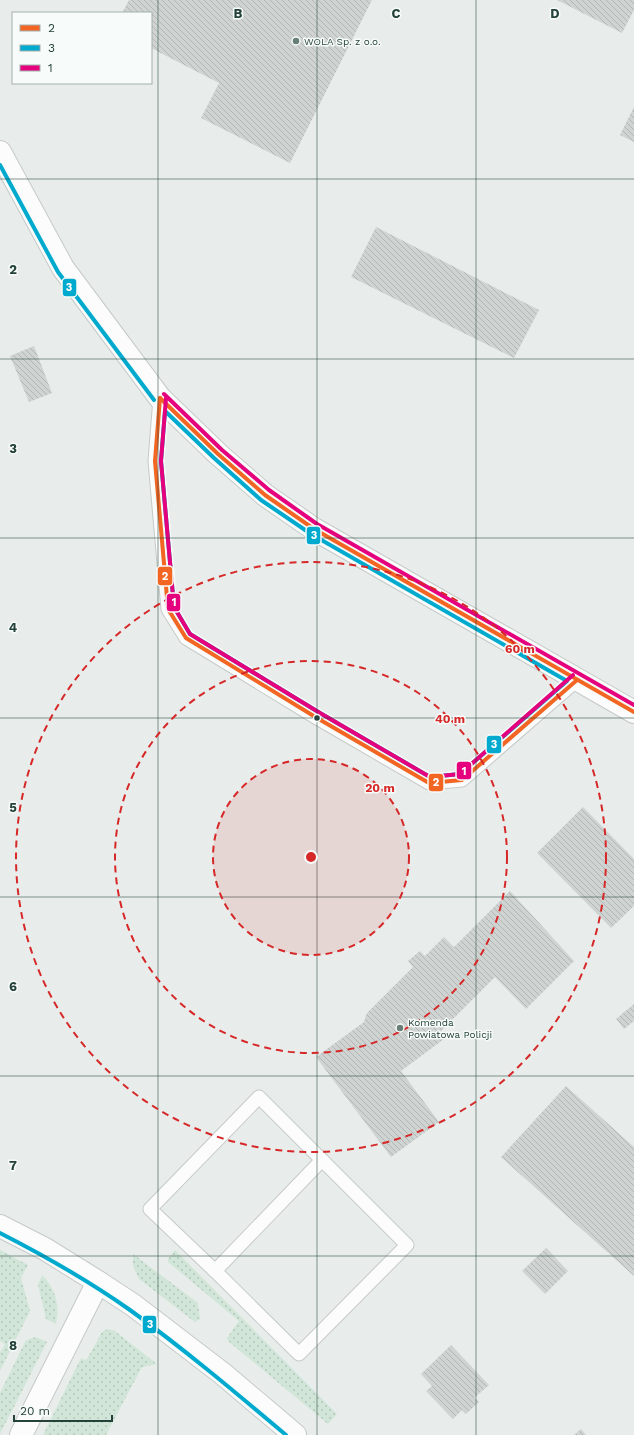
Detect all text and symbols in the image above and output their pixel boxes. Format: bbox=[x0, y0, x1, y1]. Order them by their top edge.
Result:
text: B bbox=[234, 6, 243, 21]
text: C bbox=[392, 6, 401, 21]
text: D bbox=[550, 6, 560, 21]
legend bbox=[12, 12, 152, 84]
text: 2 bbox=[48, 21, 55, 35]
marker: WOLA Sp. z o.o. bbox=[291, 36, 301, 46]
place label: WOLA Sp. z o.o. bbox=[304, 36, 381, 47]
text: 3 bbox=[48, 41, 55, 55]
text: 1 bbox=[48, 61, 53, 75]
text: 2 bbox=[9, 262, 17, 277]
line badge: 3 bbox=[62, 278, 77, 297]
text: 3 bbox=[66, 281, 73, 294]
text: 3 bbox=[9, 441, 17, 456]
line badge: 3 bbox=[306, 526, 321, 545]
text: 3 bbox=[311, 529, 318, 542]
line badge: 2 bbox=[157, 566, 173, 586]
text: 2 bbox=[162, 570, 169, 583]
line badge: 1 bbox=[166, 593, 181, 612]
text: 1 bbox=[172, 596, 176, 609]
text: 4 bbox=[9, 620, 18, 635]
text: 60 m bbox=[505, 642, 535, 656]
text: 40 m bbox=[435, 712, 465, 726]
unlabelled marker bbox=[312, 713, 322, 723]
line badge: 3 bbox=[486, 735, 502, 754]
text: 3 bbox=[491, 738, 498, 751]
line badge: 1 bbox=[456, 761, 472, 780]
text: 1 bbox=[462, 765, 466, 778]
line badge: 2 bbox=[428, 773, 444, 792]
text: 2 bbox=[433, 776, 440, 789]
text: 20 m bbox=[365, 781, 395, 795]
text: 5 bbox=[9, 800, 17, 815]
centre of rings bbox=[304, 850, 318, 864]
text: 6 bbox=[9, 979, 17, 994]
place label: Komenda Powiatowa Policji bbox=[408, 1017, 492, 1040]
marker: Komenda Powiatowa Policji bbox=[395, 1023, 405, 1033]
text: 7 bbox=[9, 1158, 17, 1173]
line badge: 3 bbox=[142, 1315, 157, 1334]
text: 3 bbox=[147, 1318, 154, 1331]
text: 8 bbox=[9, 1338, 17, 1353]
scale bar bbox=[14, 1397, 112, 1423]
text: 20 m bbox=[20, 1404, 50, 1418]

